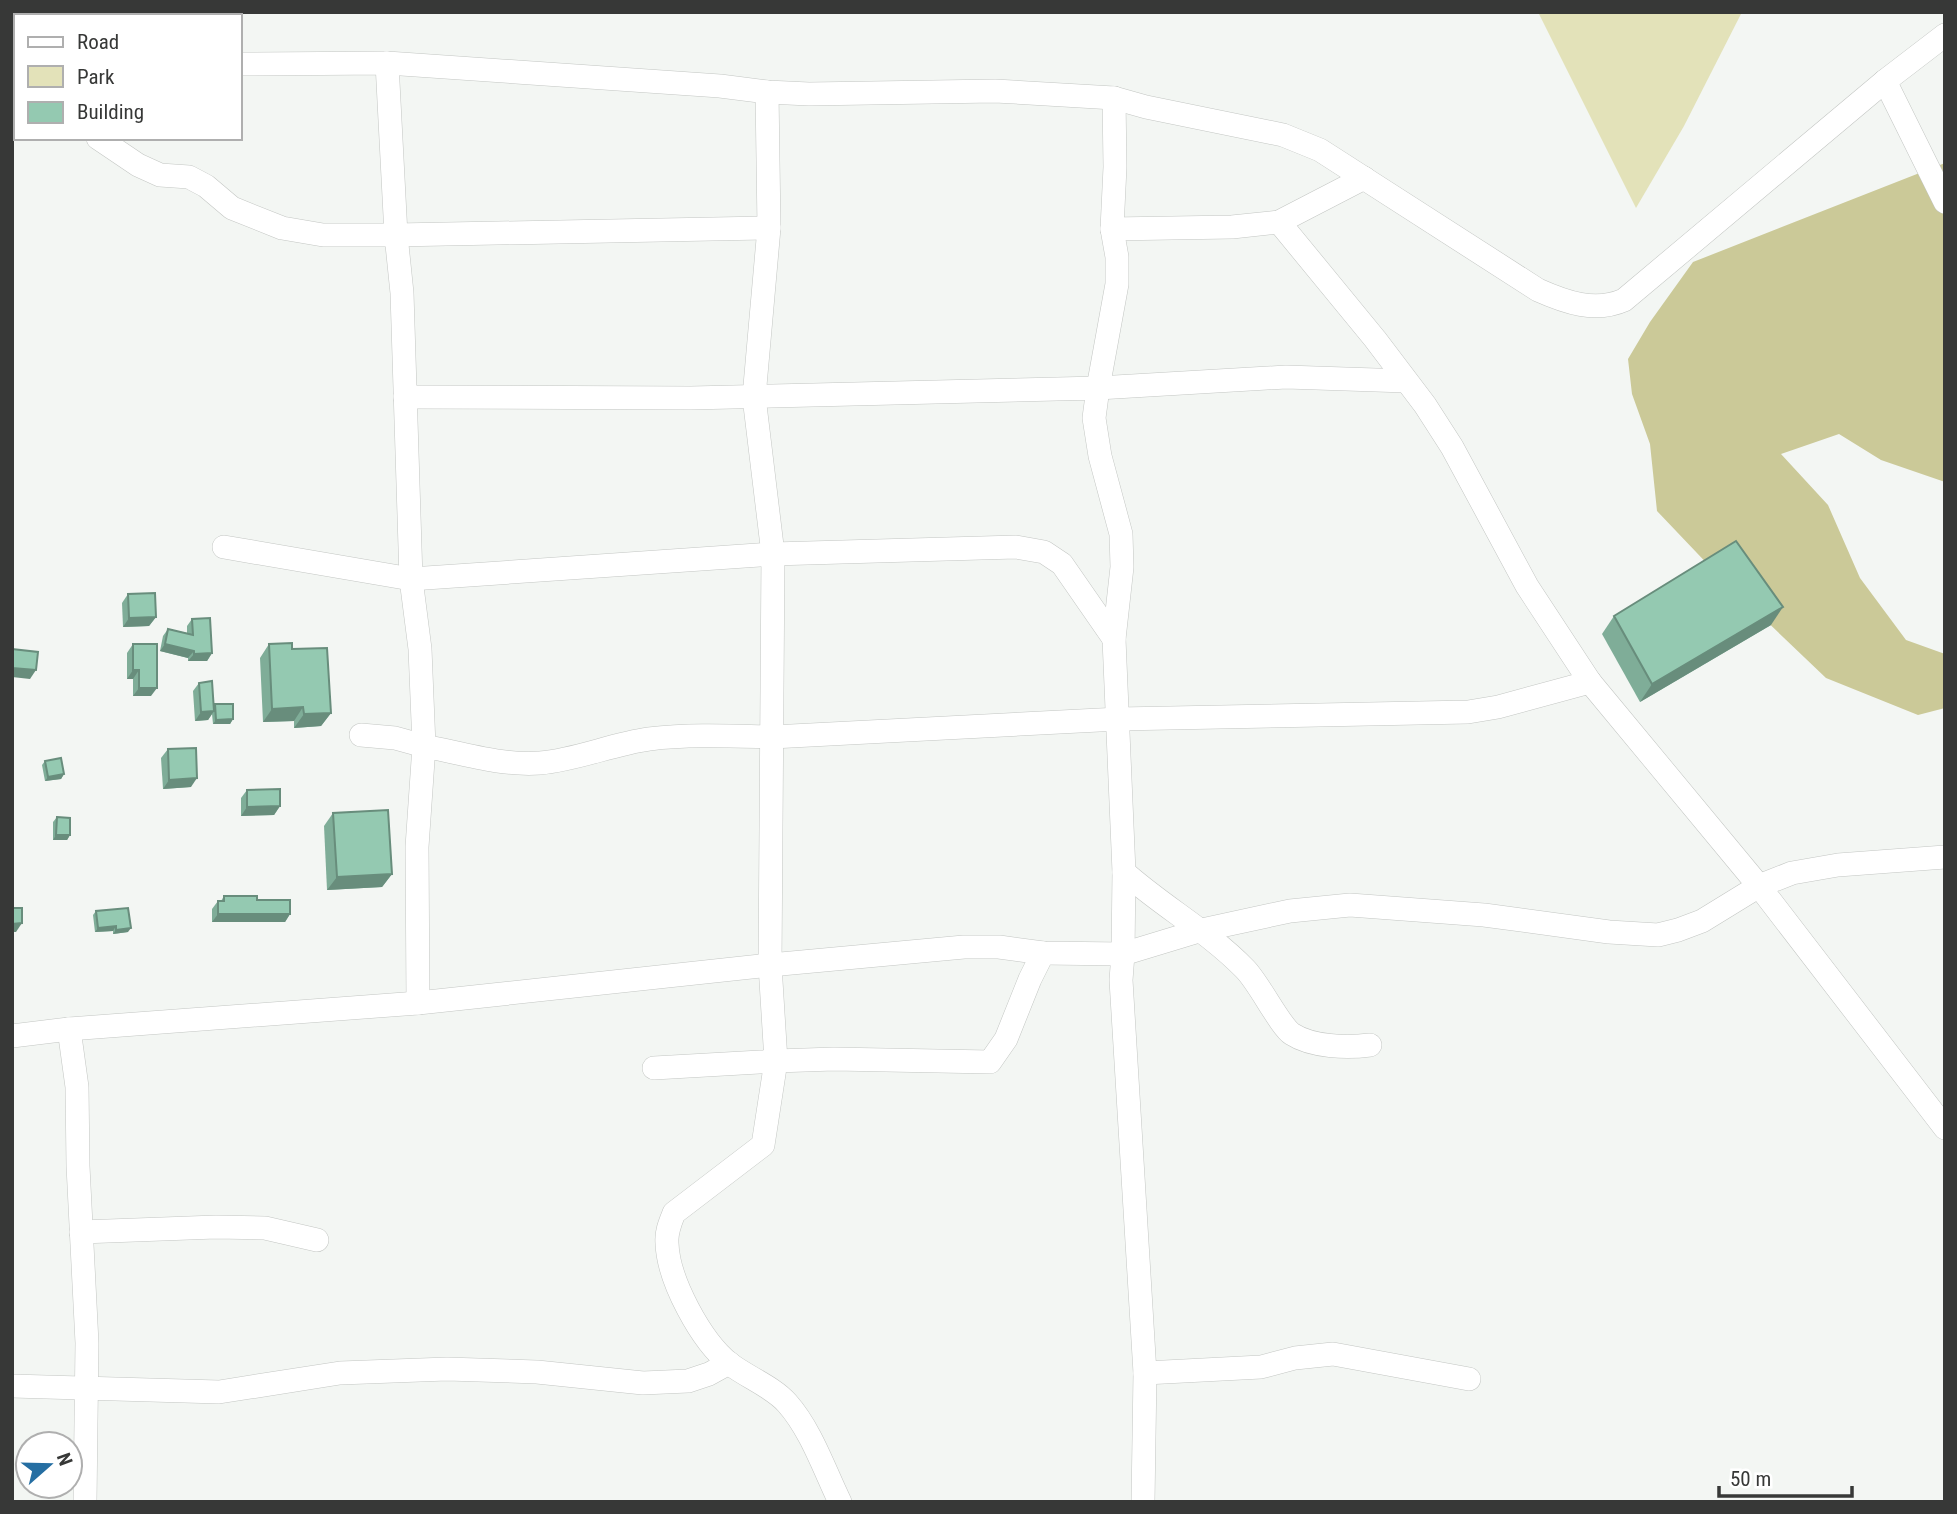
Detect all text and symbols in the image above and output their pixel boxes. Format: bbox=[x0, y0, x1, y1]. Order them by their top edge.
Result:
legend bbox=[14, 14, 242, 140]
text: Road bbox=[77, 30, 119, 54]
text: Park bbox=[77, 65, 115, 89]
text: Building bbox=[77, 100, 144, 124]
north arrow bbox=[14, 1430, 84, 1500]
text: N bbox=[52, 1450, 77, 1469]
scale bar bbox=[1719, 1454, 1852, 1498]
text: 50 m bbox=[1730, 1467, 1771, 1491]

